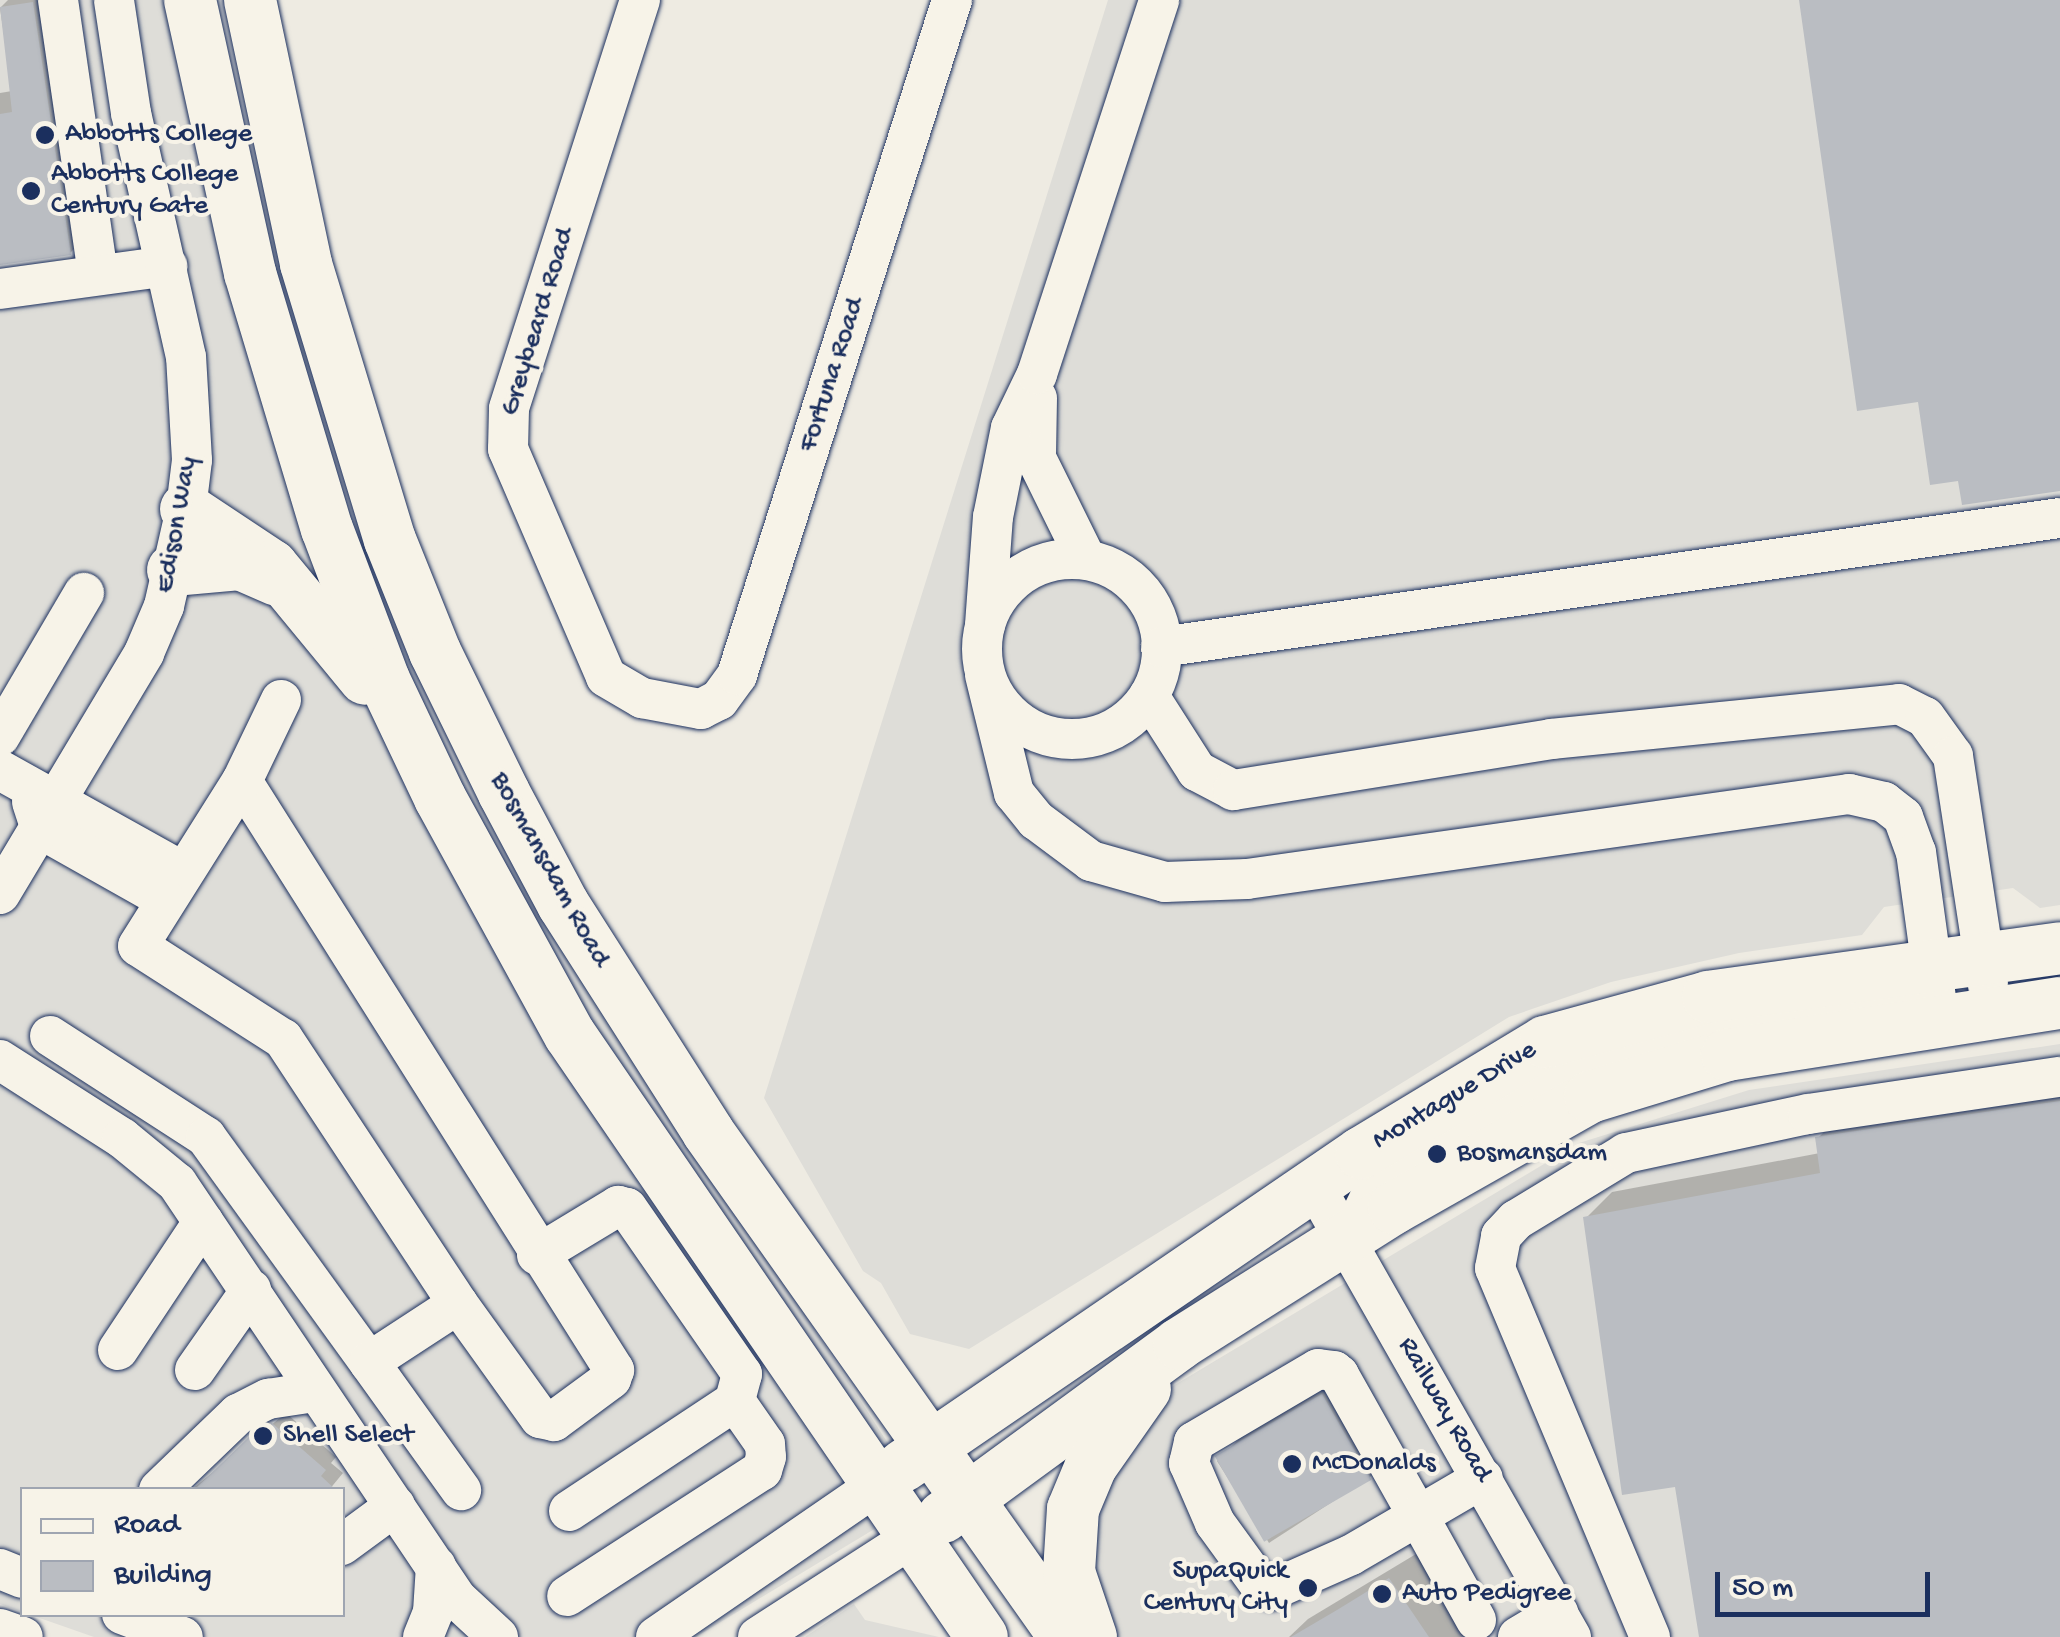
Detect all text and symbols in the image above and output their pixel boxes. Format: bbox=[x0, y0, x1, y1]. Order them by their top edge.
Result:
place label: Abbotts College bbox=[65, 118, 252, 152]
marker: Abbotts College bbox=[34, 124, 56, 146]
place label: Abbotts College Century Gate bbox=[51, 158, 238, 224]
marker: Abbotts College Century Gate bbox=[20, 180, 42, 202]
street label: Greybeard Road bbox=[494, 224, 584, 420]
street label: Fortuna Road bbox=[792, 294, 874, 456]
street label: Edison Way bbox=[149, 454, 207, 596]
street label: Bosmansdam Road bbox=[482, 767, 616, 973]
street label: Montague Drive bbox=[1367, 1034, 1543, 1158]
place label: Bosmansdam bbox=[1457, 1137, 1607, 1171]
marker: Bosmansdam bbox=[1426, 1143, 1448, 1165]
street label: Railway Road bbox=[1389, 1332, 1499, 1488]
place label: Shell Select bbox=[283, 1419, 413, 1453]
marker: Shell Select bbox=[252, 1425, 274, 1447]
place label: McDonalds bbox=[1312, 1447, 1435, 1481]
marker: McDonalds bbox=[1281, 1453, 1303, 1475]
legend bbox=[20, 1487, 345, 1617]
text: Road bbox=[114, 1509, 180, 1544]
scale bar bbox=[1720, 1552, 1935, 1614]
place label: SupaQuick Century City bbox=[1144, 1555, 1288, 1621]
text: Building bbox=[114, 1559, 212, 1594]
text: 50 m bbox=[1732, 1572, 1793, 1607]
marker: SupaQuick Century City bbox=[1297, 1577, 1319, 1599]
place label: Auto Pedigree bbox=[1402, 1577, 1571, 1611]
marker: Auto Pedigree bbox=[1371, 1583, 1393, 1605]

